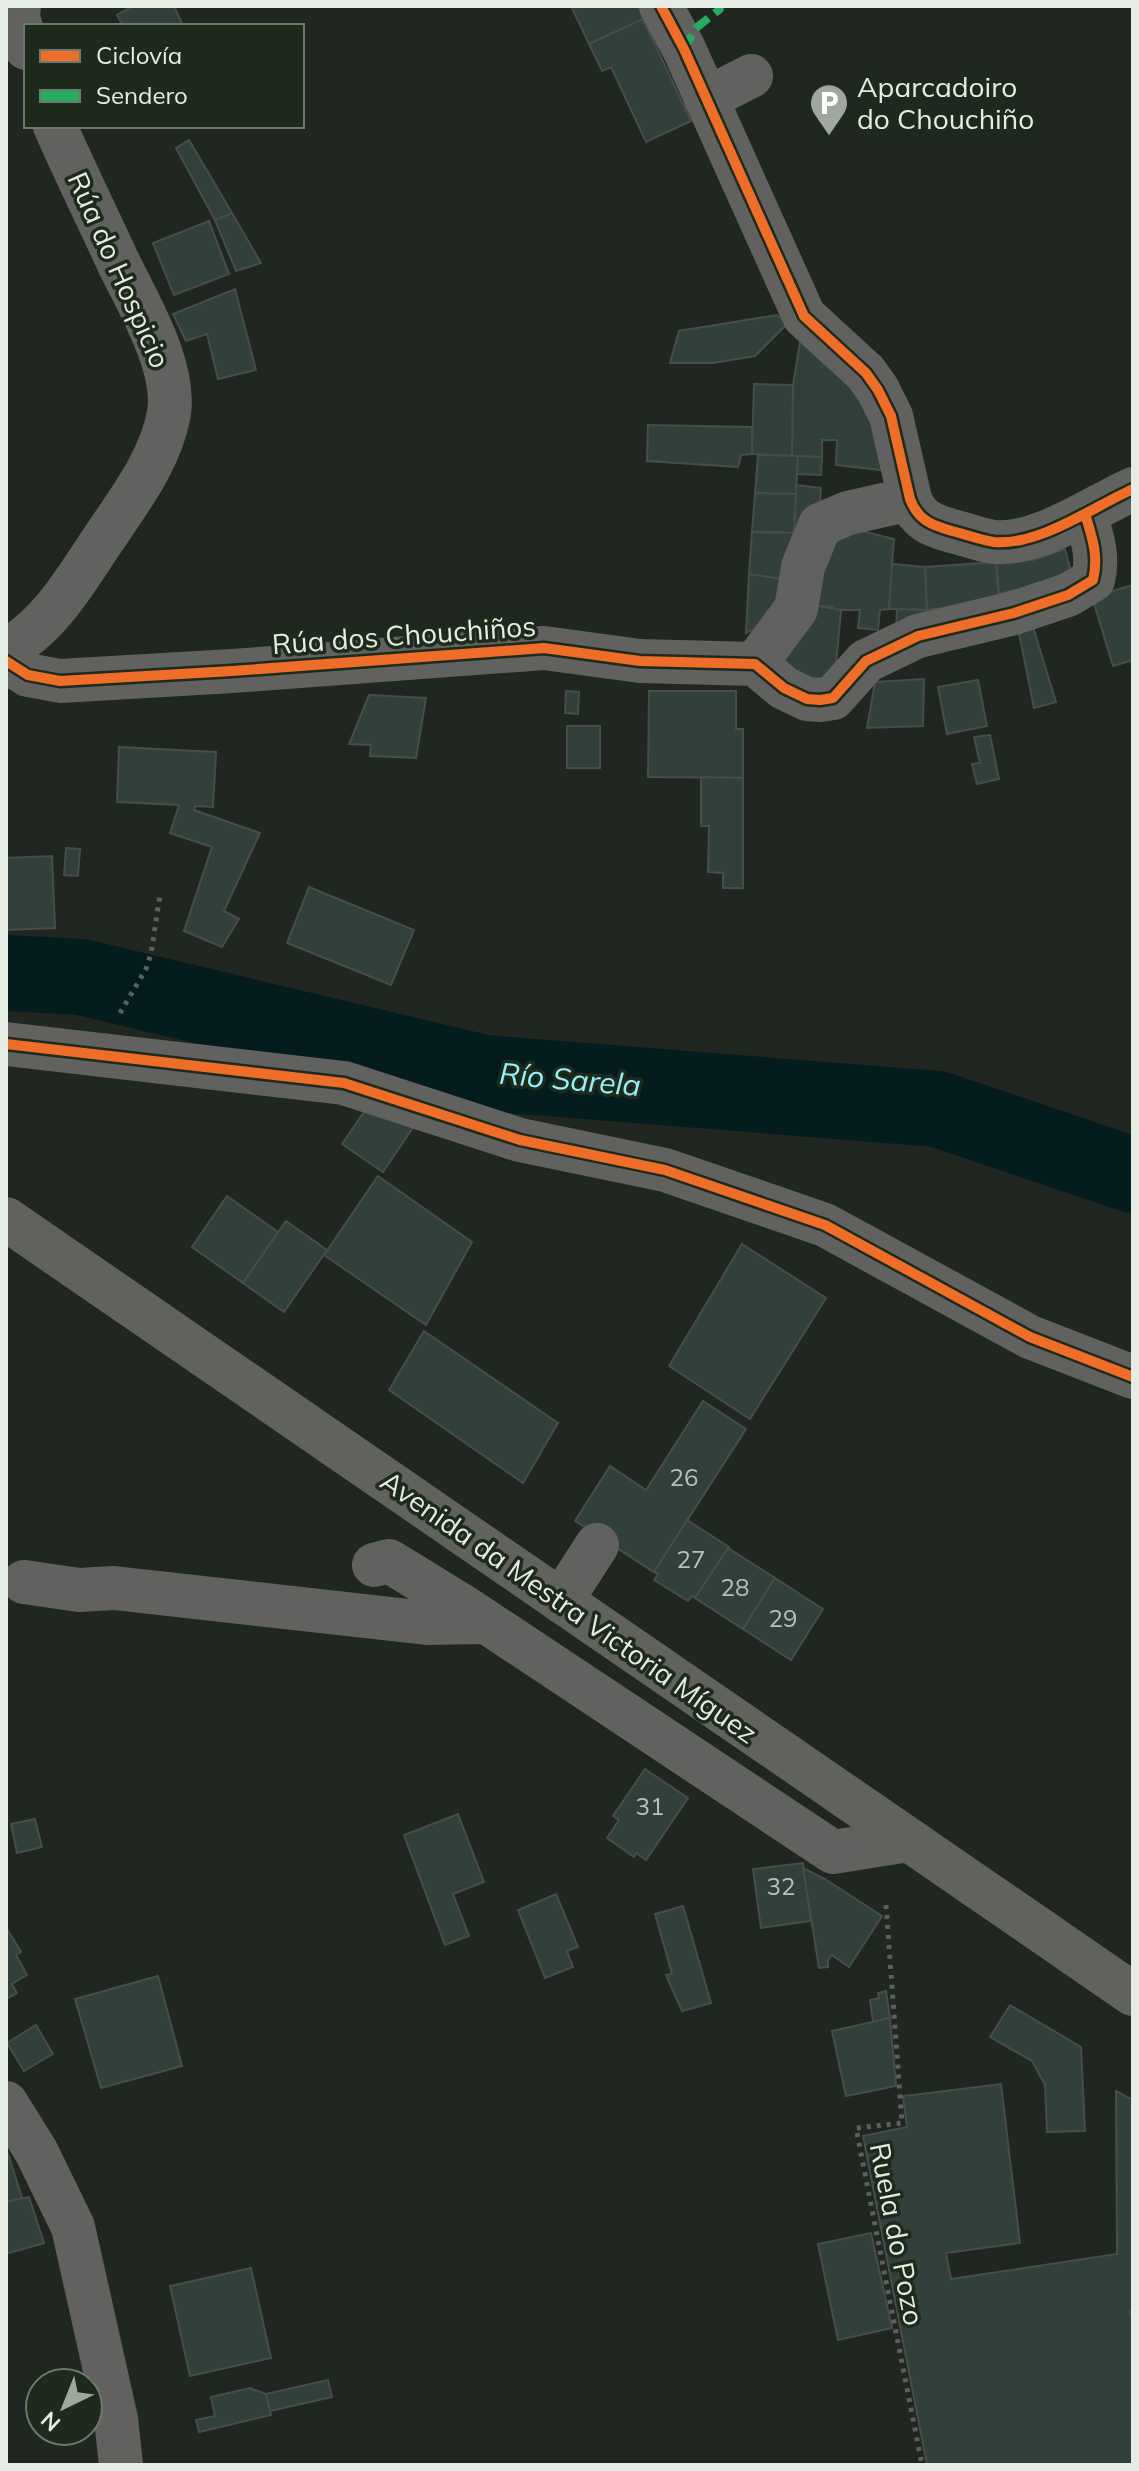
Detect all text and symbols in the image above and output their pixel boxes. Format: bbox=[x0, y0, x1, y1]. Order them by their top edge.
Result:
legend bbox=[24, 24, 304, 128]
text: Ciclovía bbox=[96, 40, 182, 70]
place label: Aparcadoiro do Chouchiño bbox=[857, 69, 1034, 136]
text: Sendero bbox=[96, 80, 188, 110]
parking icon: Aparcadoiro do Chouchiño bbox=[808, 82, 850, 137]
street label: Rúa do Hospicio bbox=[61, 166, 178, 373]
street label: Rúa dos Chouchiños bbox=[271, 608, 537, 661]
water label: Río Sarela bbox=[498, 1054, 642, 1104]
house number: 26 bbox=[670, 1462, 698, 1492]
street label: Avenida da Mestra Victoria Míguez bbox=[374, 1463, 764, 1750]
house number: 27 bbox=[677, 1544, 705, 1574]
house number: 28 bbox=[721, 1572, 749, 1602]
house number: 29 bbox=[769, 1603, 797, 1633]
house number: 31 bbox=[636, 1791, 664, 1821]
house number: 32 bbox=[767, 1871, 795, 1901]
street label: Ruela do Pozo bbox=[863, 2140, 932, 2328]
north arrow bbox=[24, 2367, 104, 2447]
text: N bbox=[35, 2406, 66, 2438]

